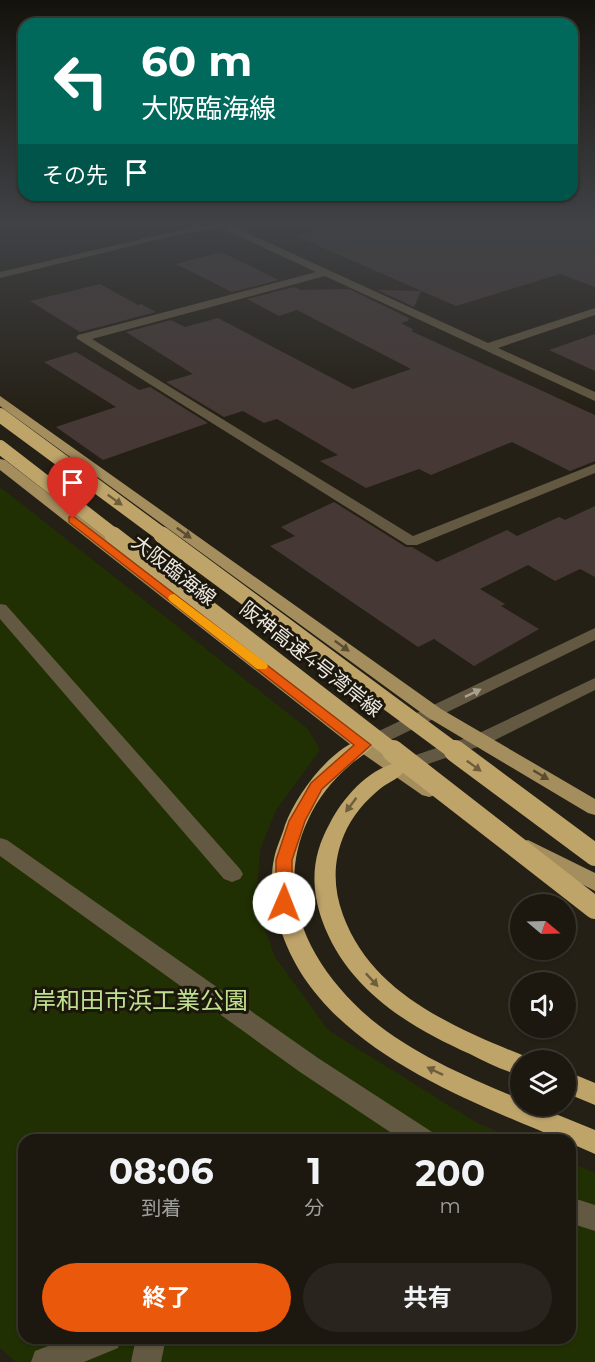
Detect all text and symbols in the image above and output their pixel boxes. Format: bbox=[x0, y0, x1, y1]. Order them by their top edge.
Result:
text: 60 m bbox=[141, 35, 252, 87]
icon: left bbox=[42, 42, 120, 120]
text: 大阪臨海線 bbox=[141, 92, 276, 125]
icon: arrive bbox=[120, 156, 153, 189]
text: その先 bbox=[42, 162, 108, 189]
pin bbox=[47, 457, 98, 519]
icon: arrive bbox=[56, 466, 89, 499]
one-way arrow bbox=[106, 494, 122, 506]
one-way arrow bbox=[176, 526, 191, 538]
street label: 大阪臨海線 bbox=[127, 530, 221, 610]
street label: 阪神高速4号湾岸線 bbox=[235, 596, 387, 722]
one-way arrow bbox=[334, 640, 350, 652]
one-way arrow bbox=[465, 689, 482, 698]
one-way arrow bbox=[466, 759, 482, 772]
one-way arrow bbox=[533, 769, 549, 780]
one-way arrow bbox=[345, 797, 357, 813]
position arrow bbox=[252, 871, 316, 935]
north arrow bbox=[510, 894, 576, 960]
map controls bbox=[510, 894, 576, 1116]
button: sound bbox=[510, 972, 576, 1038]
one-way arrow bbox=[364, 973, 378, 987]
park label: 岸和田市浜工業公園 bbox=[32, 986, 248, 1015]
button: layers bbox=[510, 1050, 576, 1116]
one-way arrow bbox=[427, 1066, 444, 1076]
text: 08:06 bbox=[109, 1149, 214, 1193]
text: 1 bbox=[307, 1149, 321, 1193]
text: 200 bbox=[415, 1151, 485, 1195]
text: m bbox=[440, 1194, 461, 1218]
text: 到着 bbox=[141, 1196, 181, 1220]
text: 分 bbox=[304, 1196, 324, 1220]
button: 終了 bbox=[42, 1263, 291, 1332]
button: 共有 bbox=[303, 1263, 552, 1332]

